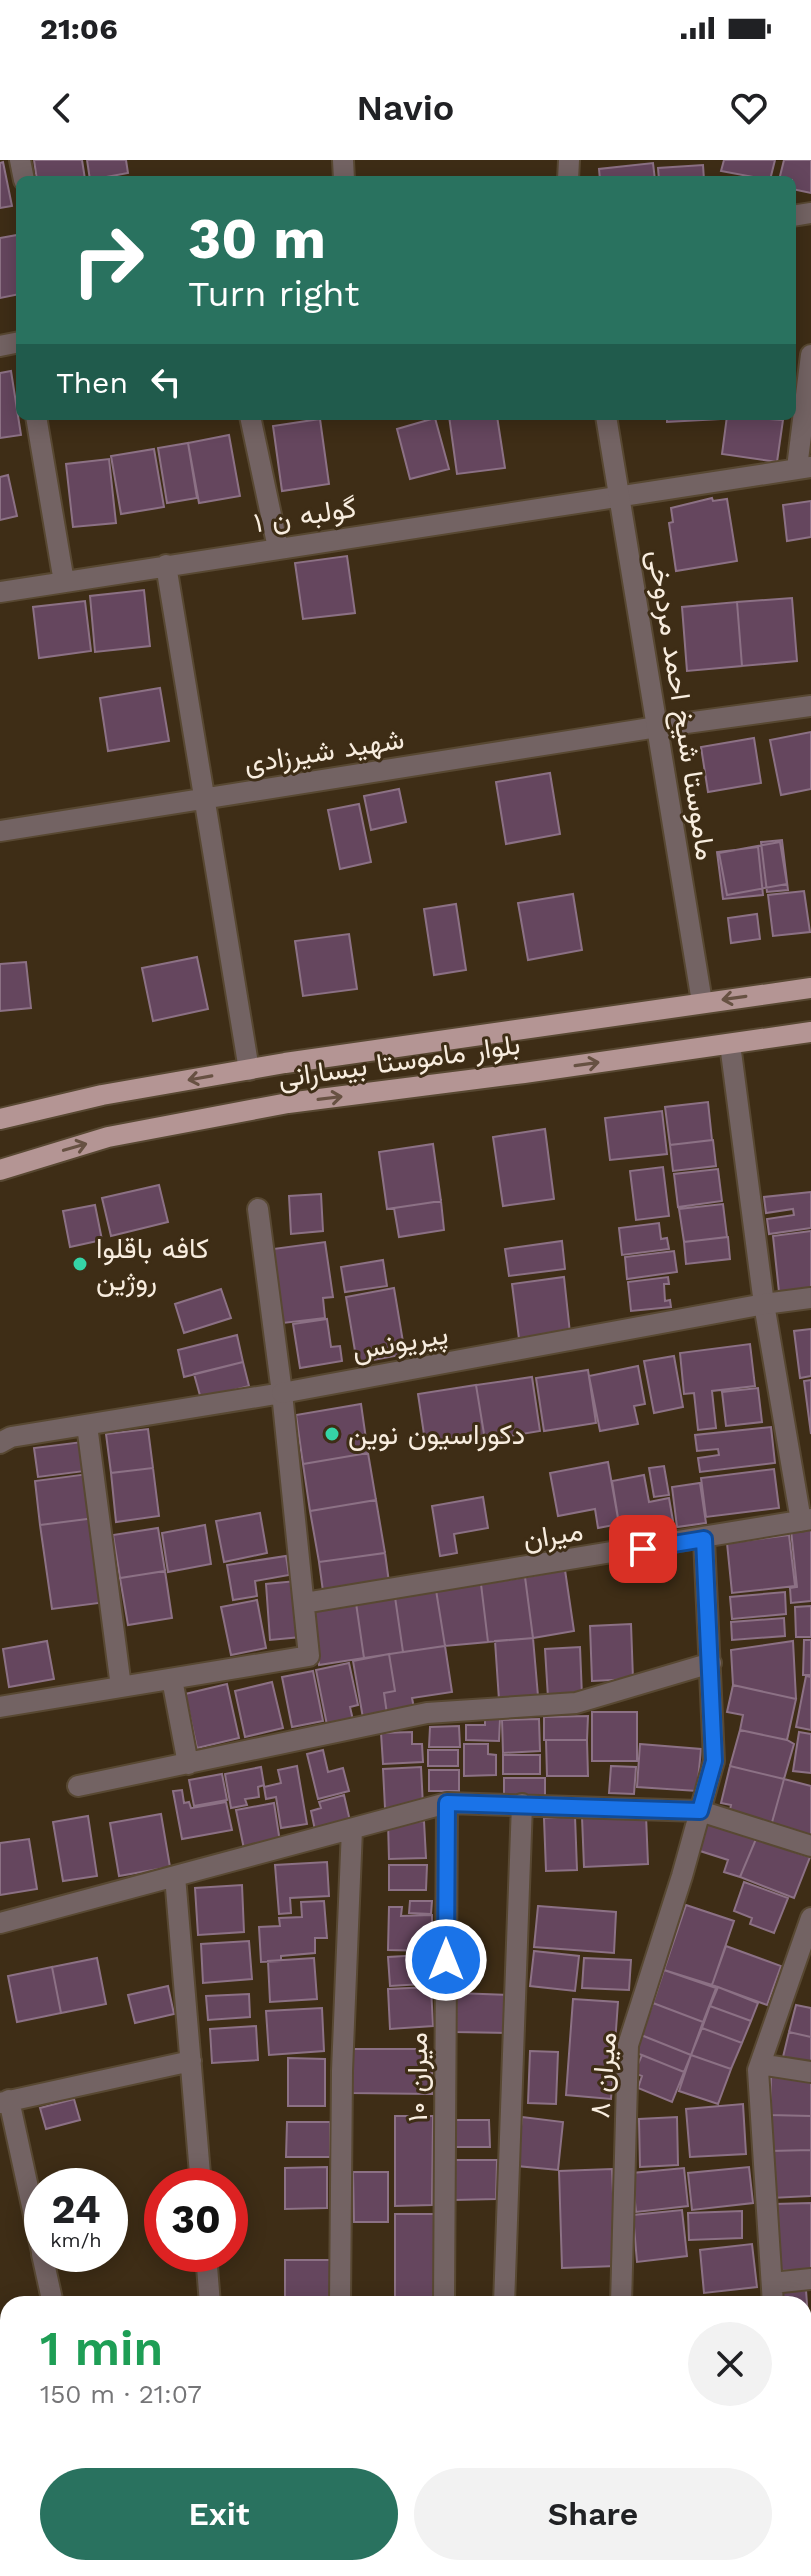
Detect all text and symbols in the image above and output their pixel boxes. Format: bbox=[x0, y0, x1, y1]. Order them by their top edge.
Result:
text: 21:06 bbox=[40, 11, 118, 46]
icon: back bbox=[40, 86, 84, 130]
icon: heart bbox=[727, 86, 771, 130]
text: Navio bbox=[357, 87, 454, 129]
text: 30 m bbox=[188, 206, 326, 272]
icon: right bbox=[56, 208, 160, 312]
text: Turn right bbox=[188, 273, 359, 315]
icon: left bbox=[144, 360, 188, 404]
text: Then bbox=[56, 365, 128, 400]
street label: گولبه ن ۱ bbox=[251, 491, 359, 540]
street label: ماموستا شیخ احمد مردوخی bbox=[638, 547, 723, 863]
street label: شهید شیرزادی bbox=[242, 722, 407, 781]
one-way arrow bbox=[722, 991, 747, 1006]
street label: بلوار ماموستا بیسارانی bbox=[276, 1028, 522, 1095]
one-way arrow bbox=[574, 1056, 600, 1071]
one-way arrow bbox=[187, 1071, 213, 1086]
one-way arrow bbox=[317, 1090, 342, 1105]
one-way arrow bbox=[61, 1139, 87, 1154]
place label: کافه باقلوا روژین bbox=[96, 1232, 209, 1298]
marker: کافه باقلوا روژین bbox=[71, 1255, 89, 1273]
street label: پیریونس bbox=[349, 1317, 451, 1369]
place label: دکوراسیون نوین bbox=[348, 1418, 525, 1452]
marker: دکوراسیون نوین bbox=[323, 1425, 341, 1443]
street label: میران bbox=[521, 1514, 586, 1557]
pin bbox=[609, 1515, 677, 1583]
icon: arrive bbox=[621, 1527, 665, 1571]
position arrow bbox=[404, 1918, 488, 2002]
street label: میران ۸ bbox=[583, 2031, 624, 2120]
street label: میران ۱۰ bbox=[401, 2032, 435, 2122]
speed limit sign: 30 bbox=[144, 2168, 248, 2272]
text: 24 bbox=[51, 2186, 101, 2233]
text: km/h bbox=[50, 2228, 102, 2252]
text: 1 min bbox=[40, 2320, 163, 2377]
button: close bbox=[688, 2322, 772, 2406]
text: 150 m · 21:07 bbox=[40, 2379, 202, 2409]
button: Exit bbox=[40, 2468, 398, 2560]
button: Share bbox=[414, 2468, 772, 2560]

